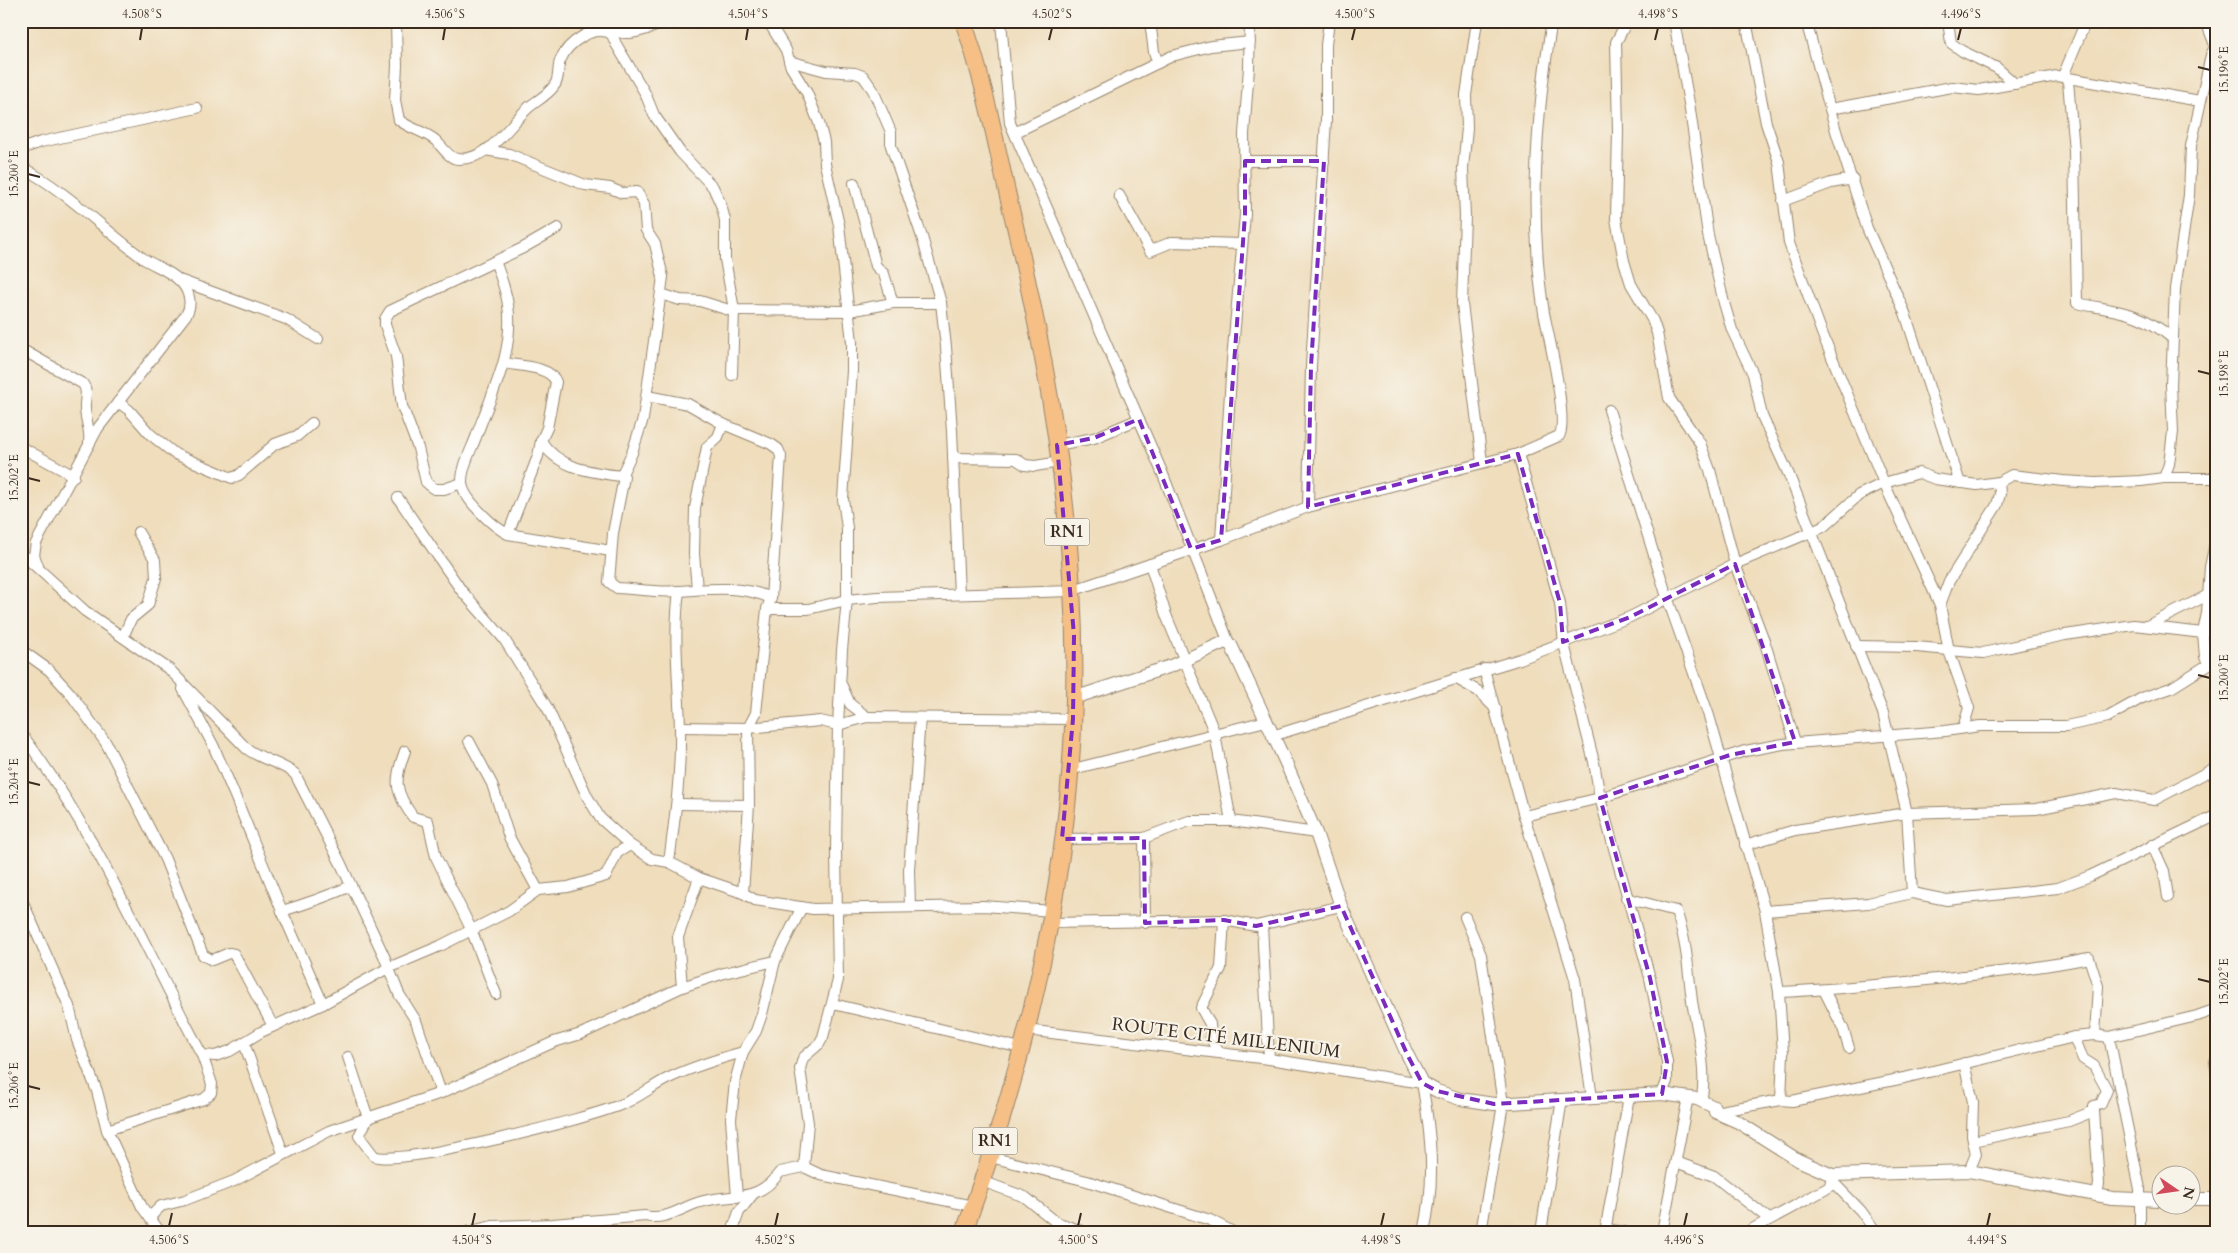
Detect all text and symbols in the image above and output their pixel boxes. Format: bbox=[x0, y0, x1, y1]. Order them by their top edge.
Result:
text: 4.508°S bbox=[122, 6, 162, 22]
text: 4.506°S bbox=[425, 6, 465, 22]
text: 4.504°S bbox=[728, 6, 768, 22]
text: 4.502°S bbox=[1032, 6, 1072, 22]
text: 4.500°S bbox=[1335, 6, 1375, 22]
text: 4.498°S bbox=[1638, 6, 1678, 22]
text: 4.496°S bbox=[1941, 6, 1981, 22]
text: 15.196°E bbox=[2216, 46, 2232, 94]
text: 15.200°E bbox=[6, 150, 22, 198]
text: 15.198°E bbox=[2216, 350, 2232, 398]
text: 15.202°E bbox=[6, 454, 22, 502]
road number: RN1 bbox=[1044, 518, 1090, 546]
text: 15.200°E bbox=[2216, 654, 2232, 702]
text: 15.204°E bbox=[6, 758, 22, 806]
text: 15.202°E bbox=[2216, 958, 2232, 1006]
street label: ROUTE CITÉ MILLENIUM bbox=[1110, 1012, 1342, 1064]
text: 15.206°E bbox=[6, 1062, 22, 1110]
road number: RN1 bbox=[972, 1128, 1018, 1154]
north arrow bbox=[2150, 1166, 2200, 1216]
text: N bbox=[2178, 1185, 2199, 1201]
text: 4.506°S bbox=[149, 1232, 189, 1248]
text: 4.504°S bbox=[452, 1232, 492, 1248]
text: 4.502°S bbox=[755, 1232, 795, 1248]
text: 4.500°S bbox=[1058, 1232, 1098, 1248]
text: 4.498°S bbox=[1361, 1232, 1401, 1248]
text: 4.496°S bbox=[1664, 1232, 1704, 1248]
text: 4.494°S bbox=[1967, 1232, 2007, 1248]

